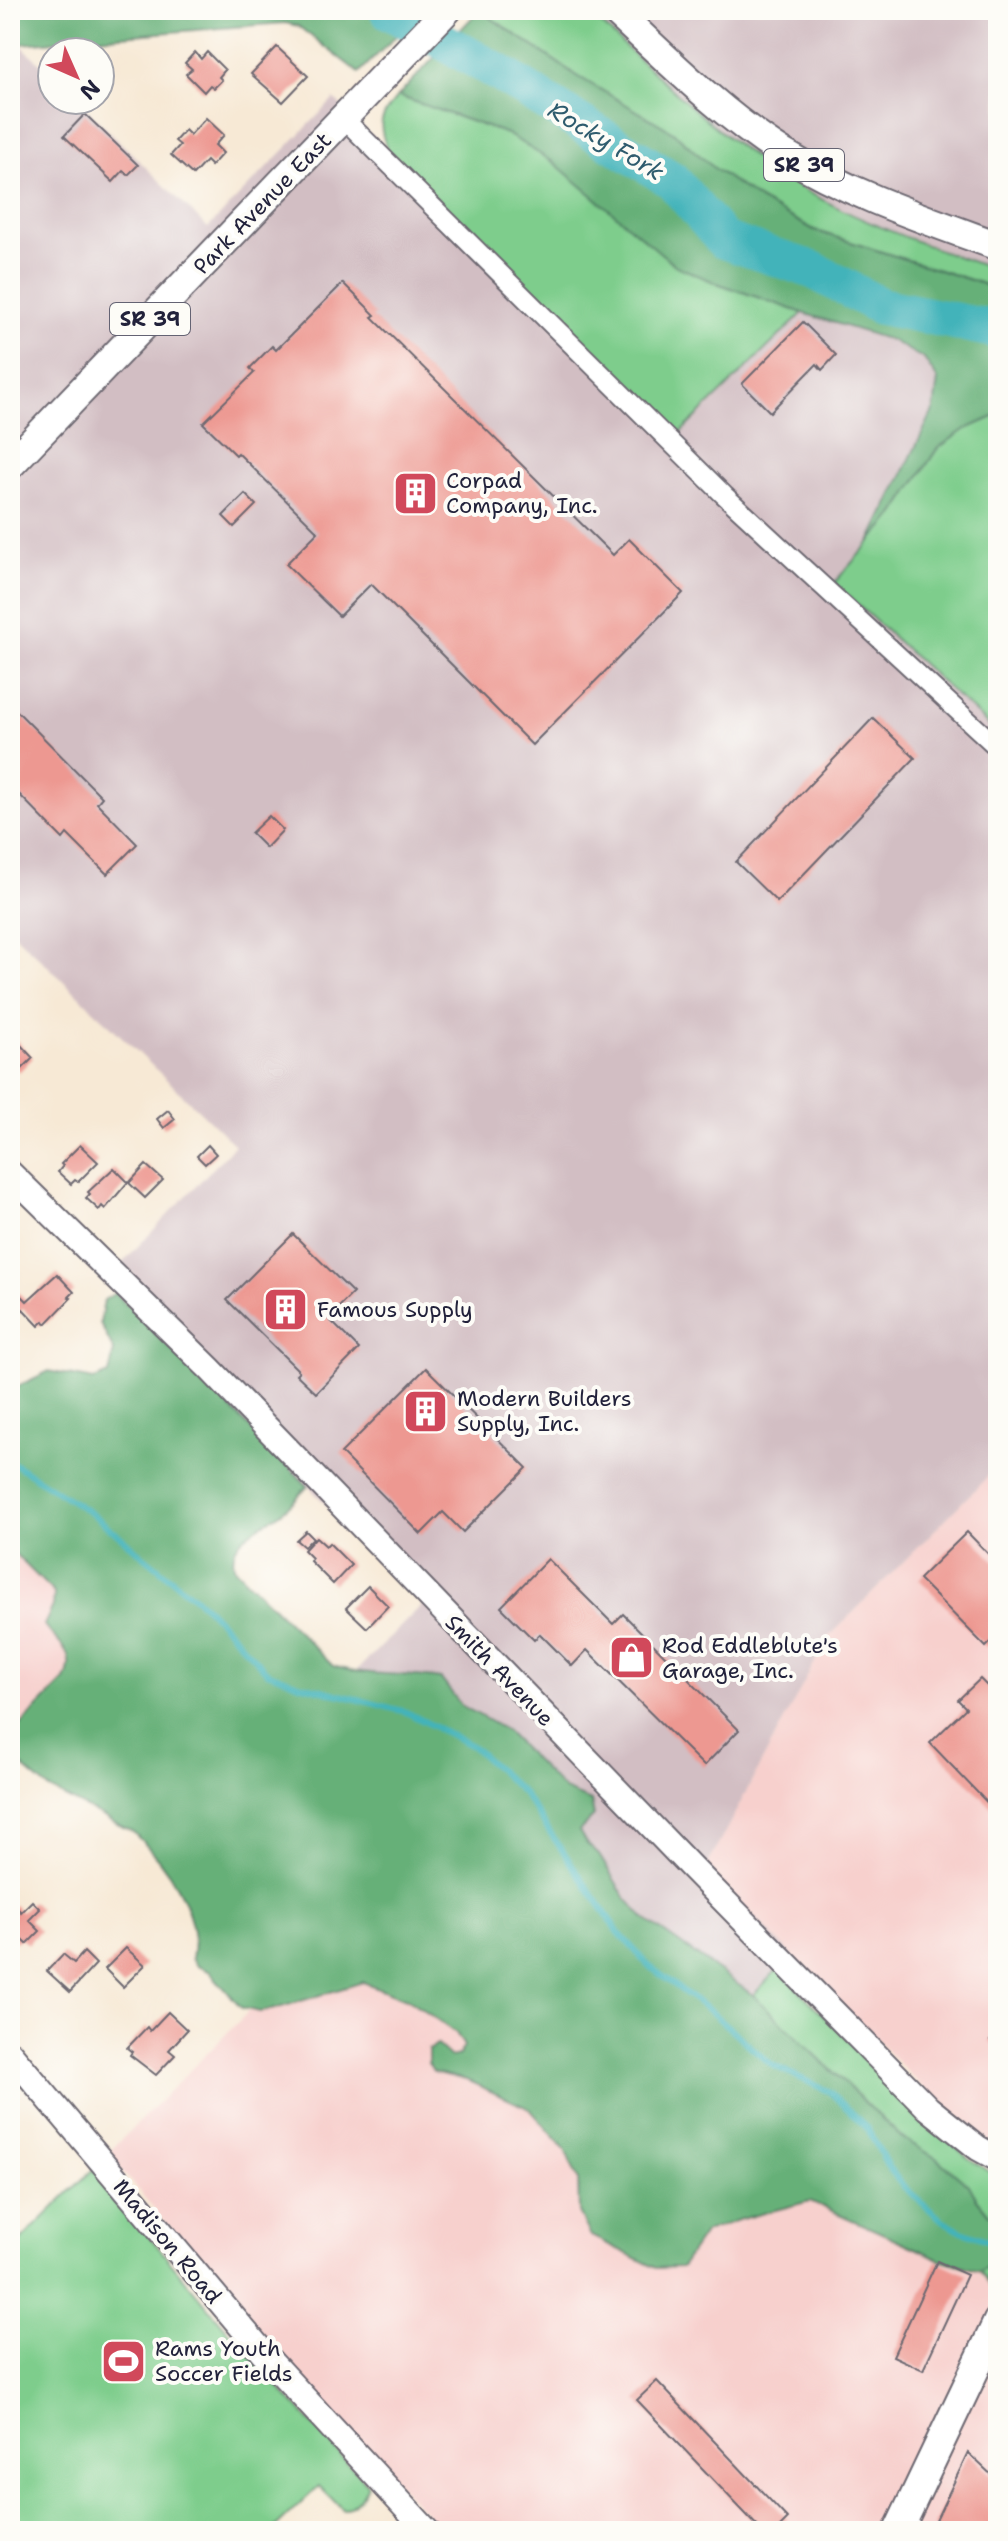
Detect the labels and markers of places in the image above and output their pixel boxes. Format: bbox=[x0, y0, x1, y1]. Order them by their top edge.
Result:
place label: Corpad Company, Inc. bbox=[446, 466, 597, 520]
building icon: Corpad Company, Inc. bbox=[391, 469, 439, 517]
building icon: Famous Supply bbox=[262, 1285, 310, 1333]
place label: Famous Supply bbox=[317, 1295, 473, 1324]
place label: Modern Builders Supply, Inc. bbox=[457, 1384, 632, 1438]
building icon: Modern Builders Supply, Inc. bbox=[402, 1387, 450, 1435]
place label: Rod Eddleblute's Garage, Inc. bbox=[662, 1631, 838, 1685]
shop icon: Rod Eddleblute's Garage, Inc. bbox=[607, 1634, 655, 1682]
place label: Rams Youth Soccer Fields bbox=[155, 2334, 293, 2388]
sports icon: Rams Youth Soccer Fields bbox=[100, 2337, 148, 2385]

